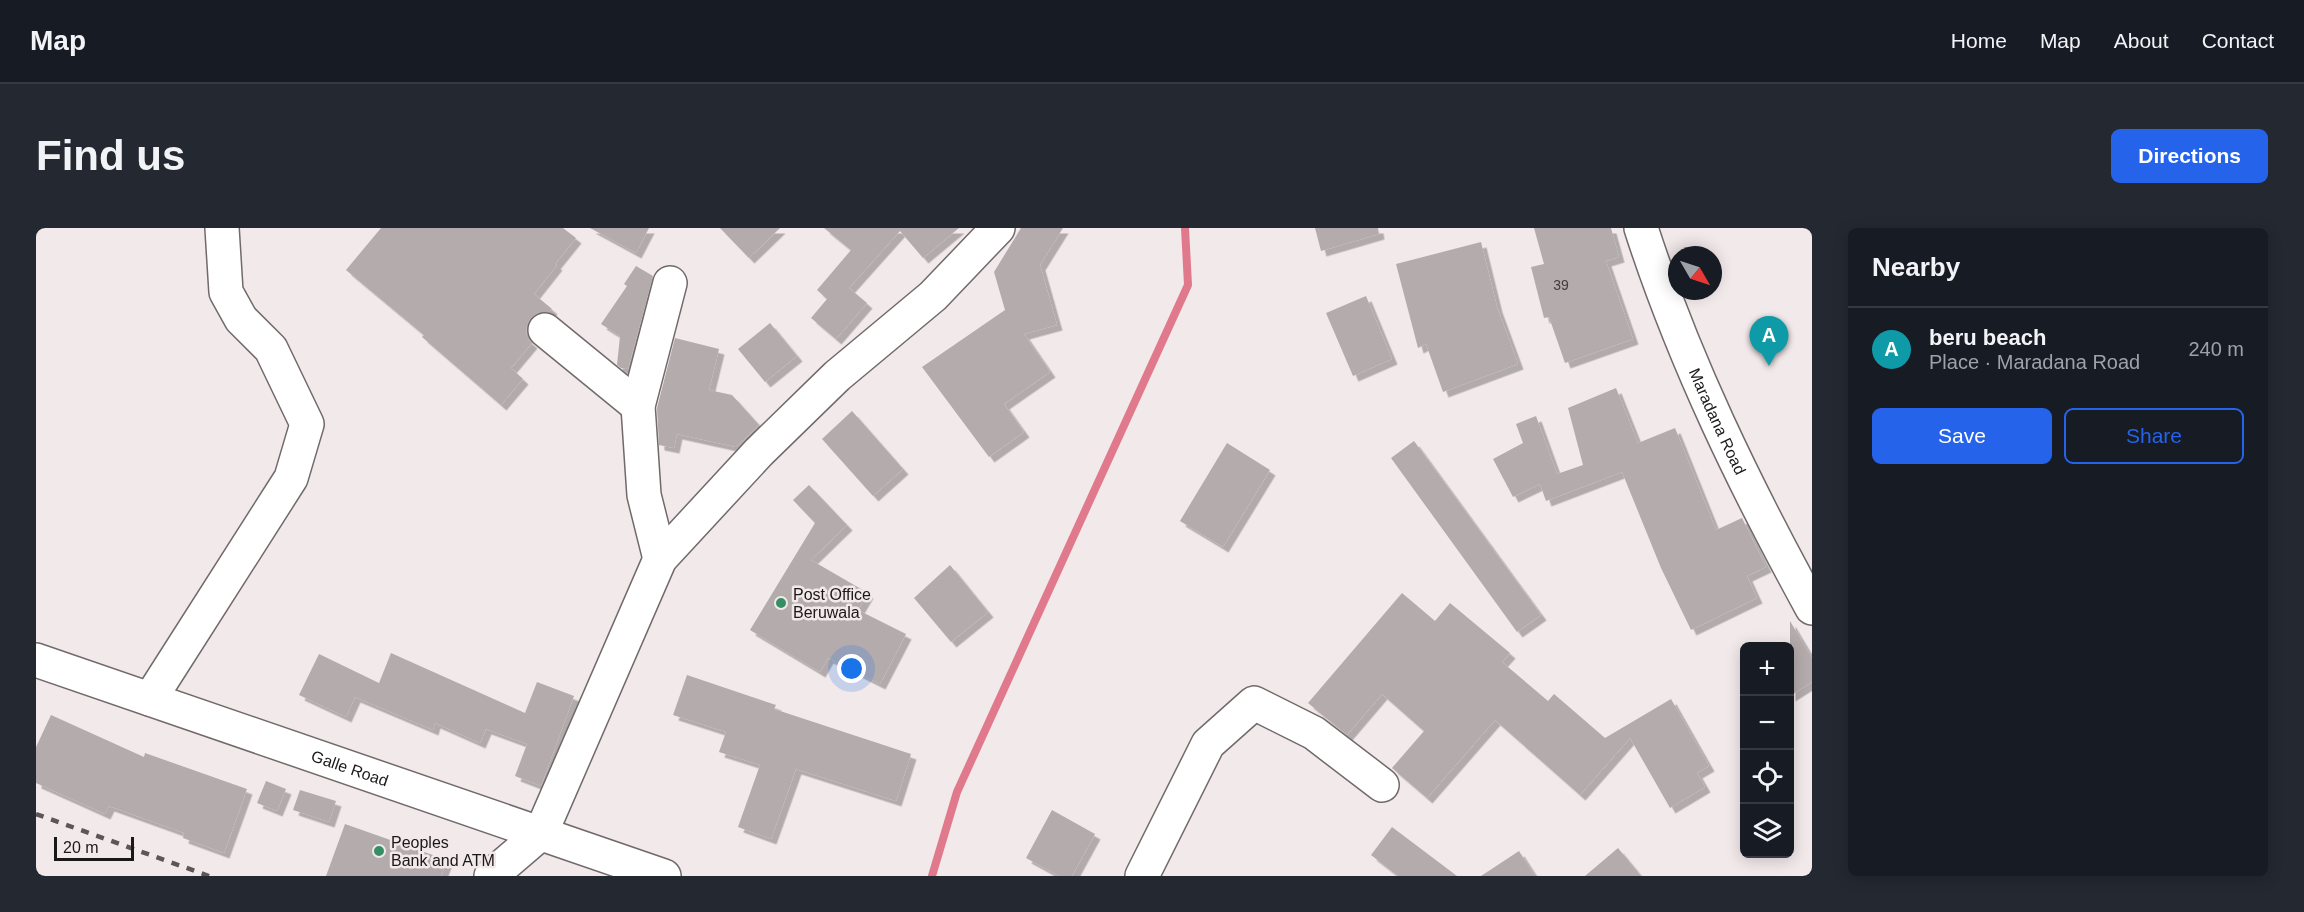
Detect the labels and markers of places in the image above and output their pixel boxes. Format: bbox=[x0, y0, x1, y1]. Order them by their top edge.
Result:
pin: A bbox=[1750, 316, 1788, 366]
place label: Post Office Beruwala bbox=[793, 586, 871, 621]
marker: Post Office Beruwala bbox=[774, 596, 788, 610]
place label: Peoples Bank and ATM bbox=[391, 834, 495, 869]
marker: Peoples Bank and ATM bbox=[372, 844, 386, 858]

